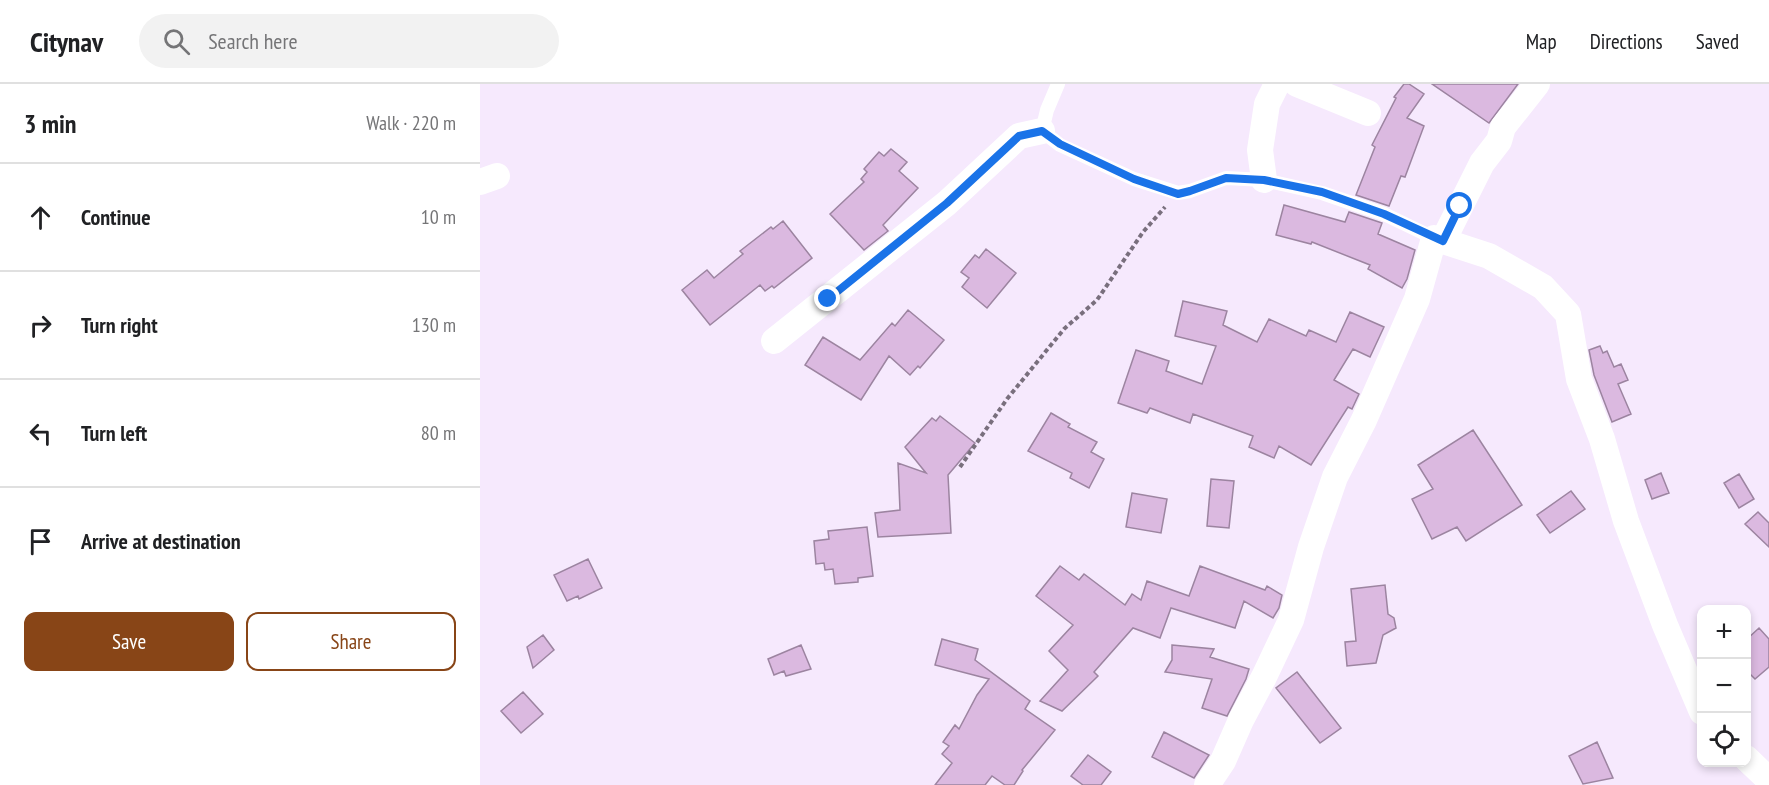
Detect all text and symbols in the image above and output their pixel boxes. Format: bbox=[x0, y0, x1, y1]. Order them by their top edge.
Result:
search box bbox=[139, 14, 559, 68]
text: Citynav bbox=[30, 23, 103, 60]
icon: search bbox=[160, 25, 193, 58]
text: Search here bbox=[208, 27, 298, 55]
text: Map bbox=[1526, 28, 1557, 55]
text: Directions bbox=[1590, 28, 1663, 55]
text: Saved bbox=[1696, 28, 1739, 55]
text: 3 min bbox=[24, 107, 77, 140]
text: Walk · 220 m bbox=[366, 110, 456, 136]
route start bbox=[1446, 192, 1472, 218]
icon: ahead bbox=[24, 201, 57, 234]
text: Continue bbox=[81, 203, 151, 231]
text: 10 m bbox=[421, 204, 456, 230]
route end bbox=[814, 285, 840, 311]
icon: right bbox=[24, 309, 57, 342]
text: Turn right bbox=[81, 311, 158, 339]
text: 130 m bbox=[412, 312, 456, 338]
icon: left bbox=[24, 417, 57, 450]
text: Turn left bbox=[81, 419, 147, 447]
text: 80 m bbox=[421, 420, 456, 446]
icon: arrive bbox=[24, 525, 57, 558]
text: Arrive at destination bbox=[81, 527, 241, 555]
map controls bbox=[1697, 605, 1751, 767]
button: + bbox=[1697, 605, 1751, 659]
button: Save bbox=[24, 612, 234, 671]
button: Share bbox=[246, 612, 456, 671]
button: − bbox=[1697, 659, 1751, 713]
button: locate bbox=[1697, 713, 1751, 767]

